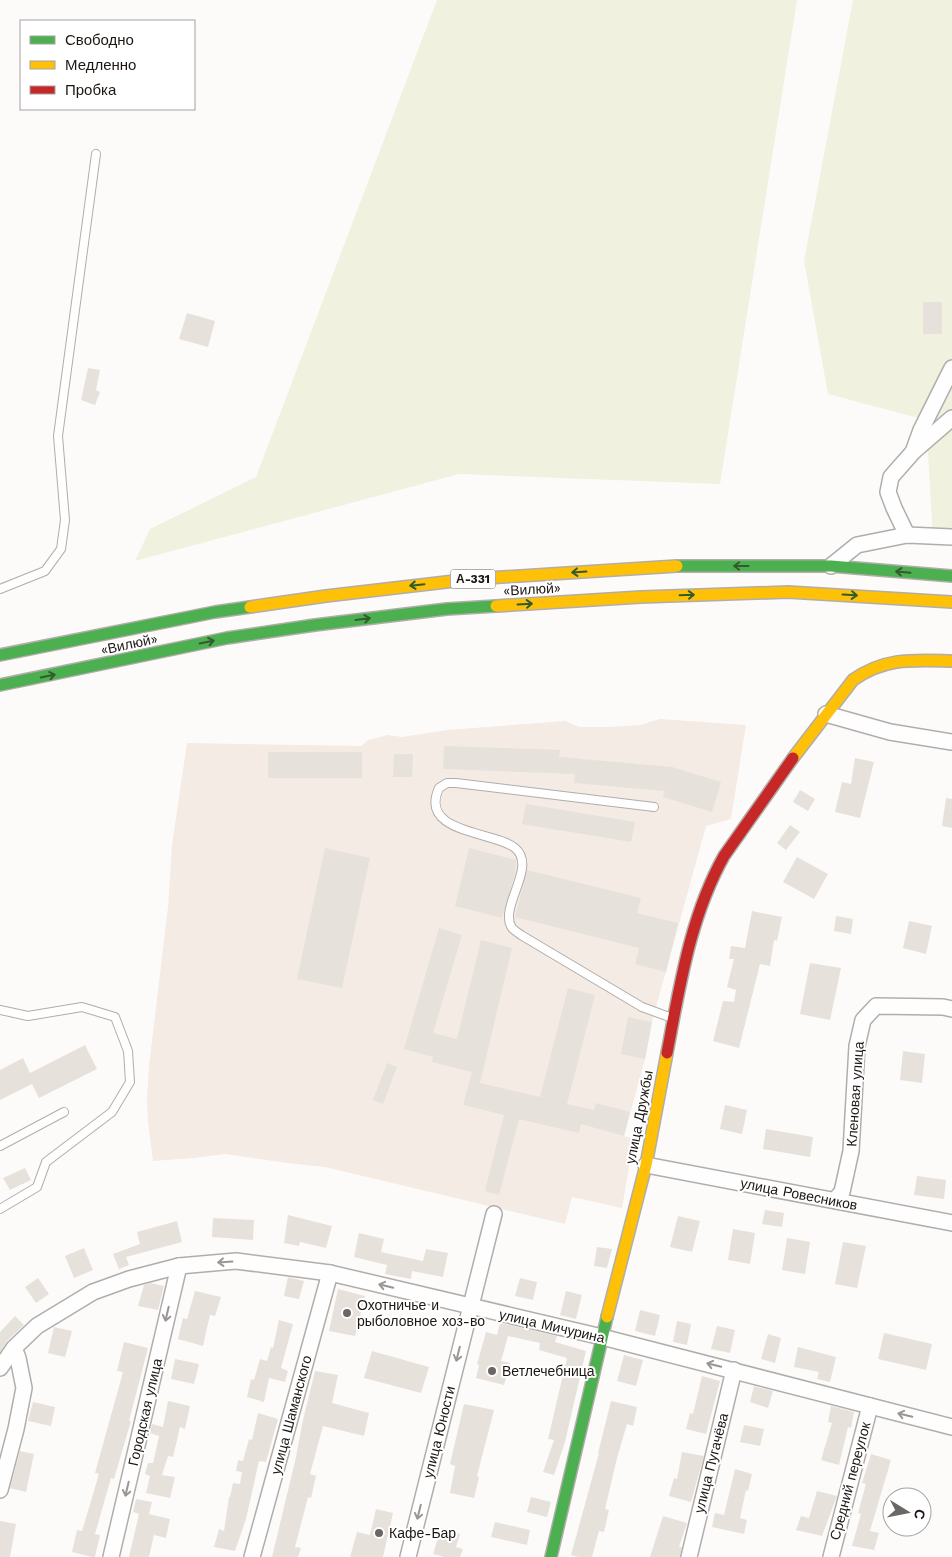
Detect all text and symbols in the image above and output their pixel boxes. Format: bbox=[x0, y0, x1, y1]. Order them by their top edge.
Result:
legend bbox=[20, 20, 195, 110]
text: Свободно bbox=[65, 31, 134, 49]
text: Медленно bbox=[65, 56, 136, 74]
text: Пробка bbox=[65, 81, 117, 99]
one-way arrow bbox=[733, 561, 750, 571]
one-way arrow bbox=[571, 567, 587, 576]
one-way arrow bbox=[896, 567, 912, 577]
road number: А-331 bbox=[450, 570, 496, 588]
one-way arrow bbox=[409, 580, 425, 590]
street label: «Вилюй» bbox=[503, 580, 561, 598]
one-way arrow bbox=[679, 591, 695, 600]
one-way arrow bbox=[841, 591, 857, 600]
one-way arrow bbox=[517, 600, 533, 609]
one-way arrow bbox=[355, 614, 371, 624]
street label: «Вилюй» bbox=[99, 630, 159, 658]
one-way arrow bbox=[198, 637, 214, 646]
one-way arrow bbox=[39, 670, 55, 680]
street label: Кленовая улица bbox=[843, 1041, 867, 1147]
street label: улица Дружбы bbox=[622, 1069, 656, 1165]
street label: улица Ровесников bbox=[739, 1175, 859, 1213]
one-way arrow bbox=[218, 1257, 234, 1267]
one-way arrow bbox=[378, 1281, 394, 1290]
place label: Охотничье и рыболовное хоз-во bbox=[357, 1297, 485, 1329]
one-way arrow bbox=[162, 1305, 172, 1321]
street label: улица Мичурина bbox=[498, 1306, 607, 1346]
marker: Охотничье и рыболовное хоз-во bbox=[341, 1307, 353, 1319]
one-way arrow bbox=[453, 1345, 462, 1361]
street label: улица Шаманского bbox=[267, 1353, 315, 1476]
street label: Городская улица bbox=[125, 1356, 165, 1467]
one-way arrow bbox=[706, 1360, 722, 1369]
place label: Ветлечебница bbox=[502, 1363, 595, 1379]
marker: Ветлечебница bbox=[486, 1365, 498, 1377]
street label: улица Юности bbox=[420, 1384, 458, 1480]
one-way arrow bbox=[897, 1410, 913, 1419]
street label: улица Пугачёва bbox=[691, 1411, 731, 1515]
street label: Средний переулок bbox=[827, 1419, 874, 1542]
one-way arrow bbox=[122, 1480, 131, 1496]
north arrow bbox=[882, 1487, 932, 1537]
one-way arrow bbox=[414, 1503, 423, 1519]
text: С bbox=[911, 1508, 929, 1521]
place label: Кафе-Бар bbox=[389, 1525, 456, 1541]
marker: Кафе-Бар bbox=[373, 1527, 385, 1539]

